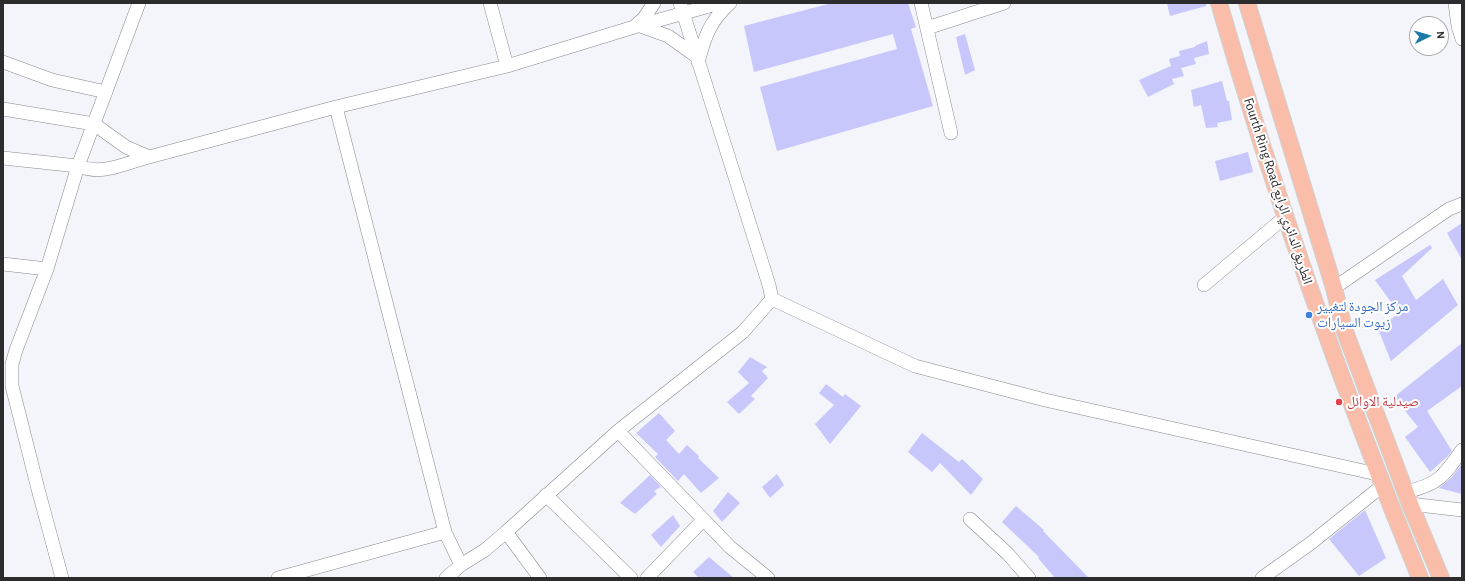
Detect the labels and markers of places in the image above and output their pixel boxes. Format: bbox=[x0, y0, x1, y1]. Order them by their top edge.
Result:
place label: مركز الجودة لتغيير زيوت السيارات bbox=[1317, 299, 1408, 332]
marker: مركز الجودة لتغيير زيوت السيارات bbox=[1304, 310, 1314, 320]
place label: صيدلية الاوائل bbox=[1347, 394, 1419, 410]
marker: صيدلية الاوائل bbox=[1334, 397, 1344, 407]

